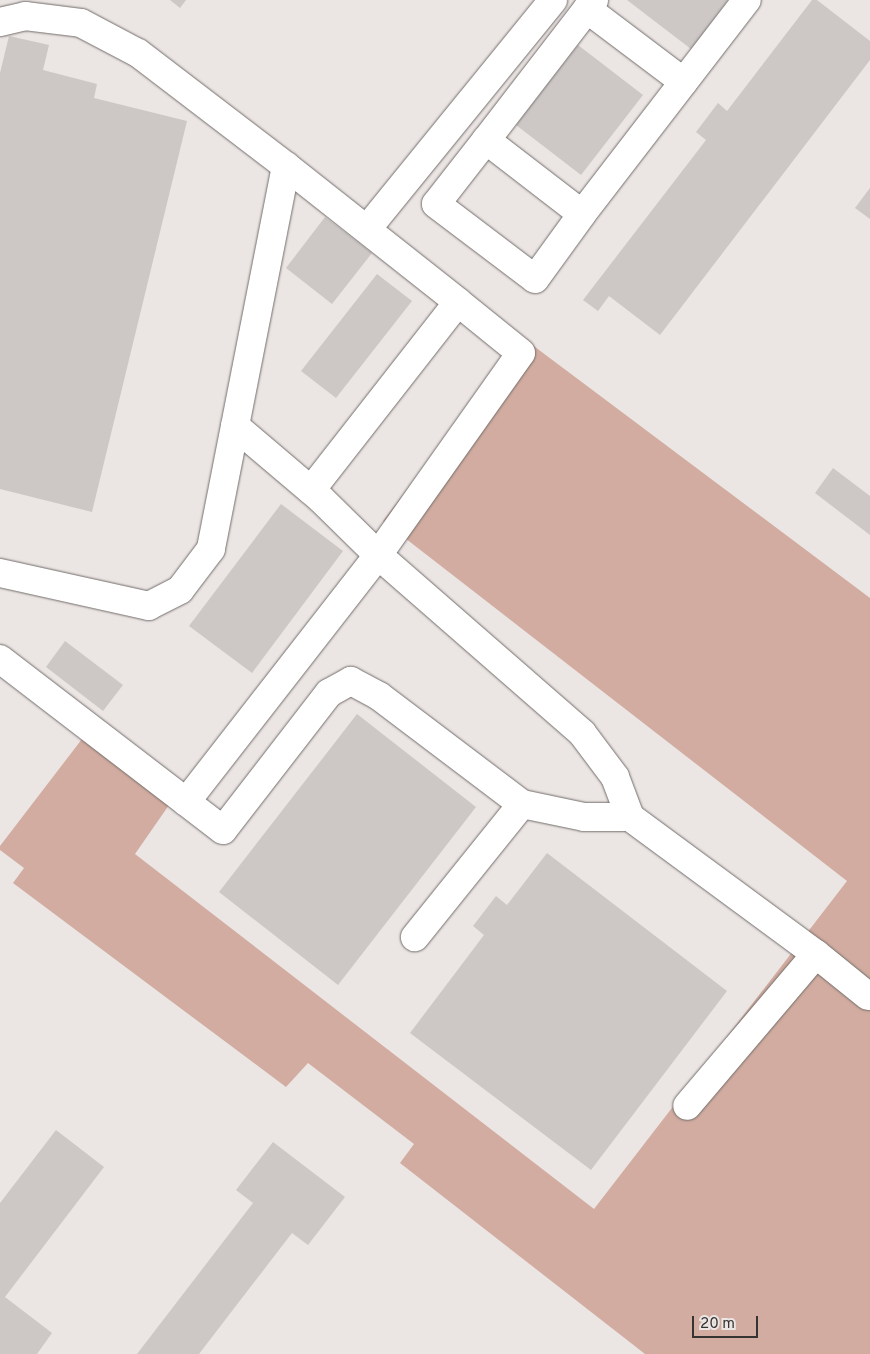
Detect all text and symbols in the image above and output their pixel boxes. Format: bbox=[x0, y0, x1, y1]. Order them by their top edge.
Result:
scale bar bbox=[695, 1306, 761, 1338]
text: 20 m bbox=[700, 1315, 735, 1334]

